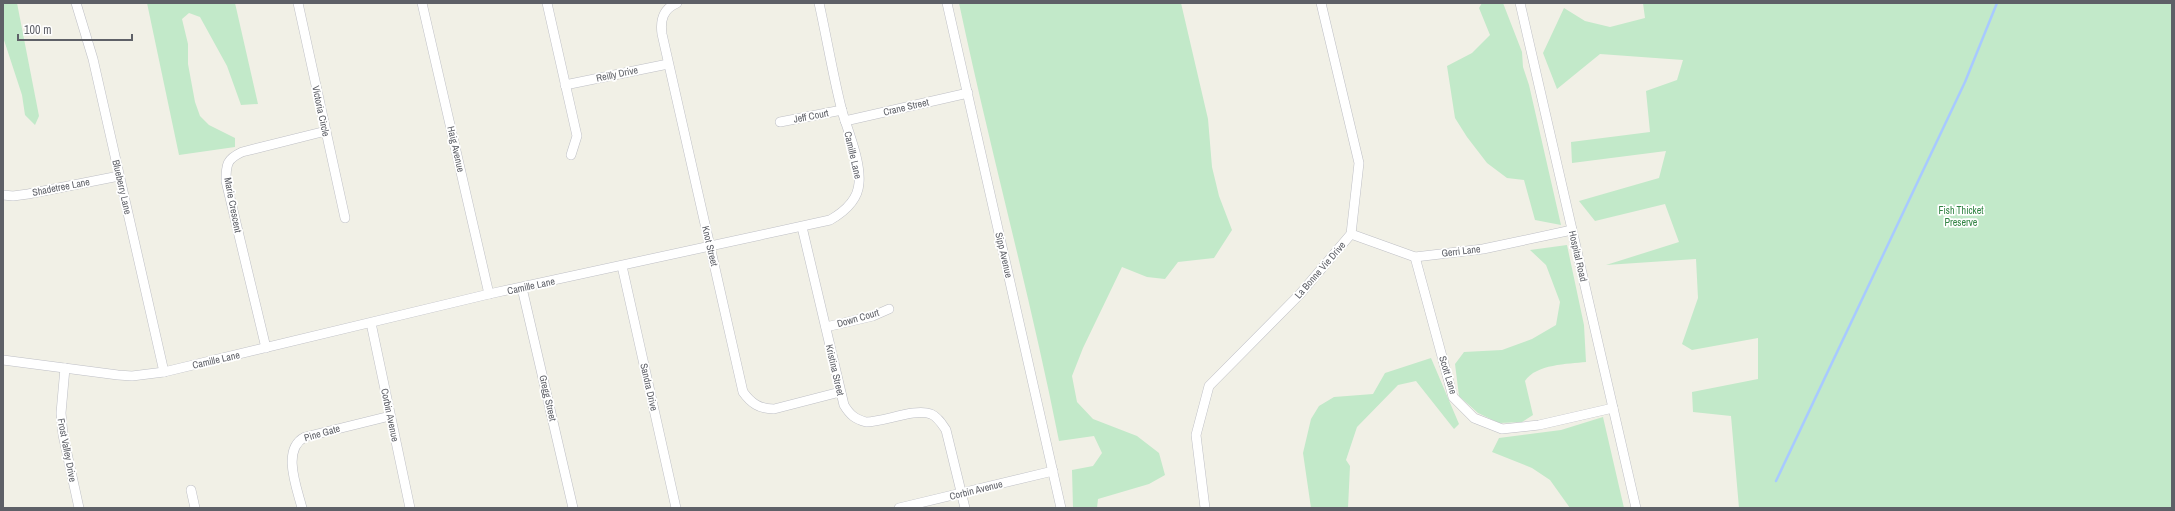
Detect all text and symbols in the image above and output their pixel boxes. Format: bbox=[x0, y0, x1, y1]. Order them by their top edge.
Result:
scale bar bbox=[18, 16, 132, 42]
text: 100 m bbox=[24, 22, 51, 38]
street label: Reilly Drive bbox=[595, 63, 640, 85]
street label: Victoria Circle bbox=[309, 84, 333, 138]
street label: Crane Street bbox=[882, 95, 931, 119]
street label: Jeff Court bbox=[792, 106, 830, 126]
street label: Haig Avenue bbox=[444, 125, 468, 174]
street label: Camille Lane bbox=[841, 130, 865, 180]
street label: Blueberry Lane bbox=[109, 158, 135, 216]
street label: Shadetree Lane bbox=[31, 175, 91, 199]
street label: Marie Crescent bbox=[221, 176, 245, 234]
park label: Fish Thicket Preserve bbox=[1939, 204, 1984, 229]
street label: Knot Street bbox=[699, 225, 721, 268]
street label: Hospital Road bbox=[1566, 229, 1590, 283]
street label: Sipp Avenue bbox=[992, 231, 1016, 279]
street label: La Bonne Vie Drive bbox=[1292, 238, 1349, 301]
street label: Gerri Lane bbox=[1441, 242, 1482, 260]
street label: Camille Lane bbox=[506, 275, 556, 297]
street label: Down Court bbox=[835, 306, 881, 330]
street label: Kristina Street bbox=[823, 343, 847, 398]
street label: Camille Lane bbox=[191, 348, 241, 372]
street label: Scott Lane bbox=[1436, 354, 1460, 396]
street label: Sandra Drive bbox=[637, 362, 661, 412]
street label: Gregg Street bbox=[536, 374, 560, 423]
street label: Corbin Avenue bbox=[378, 387, 402, 443]
street label: Frost Valley Drive bbox=[54, 417, 80, 483]
street label: Pine Gate bbox=[302, 422, 342, 444]
street label: Corbin Avenue bbox=[948, 477, 1004, 503]

